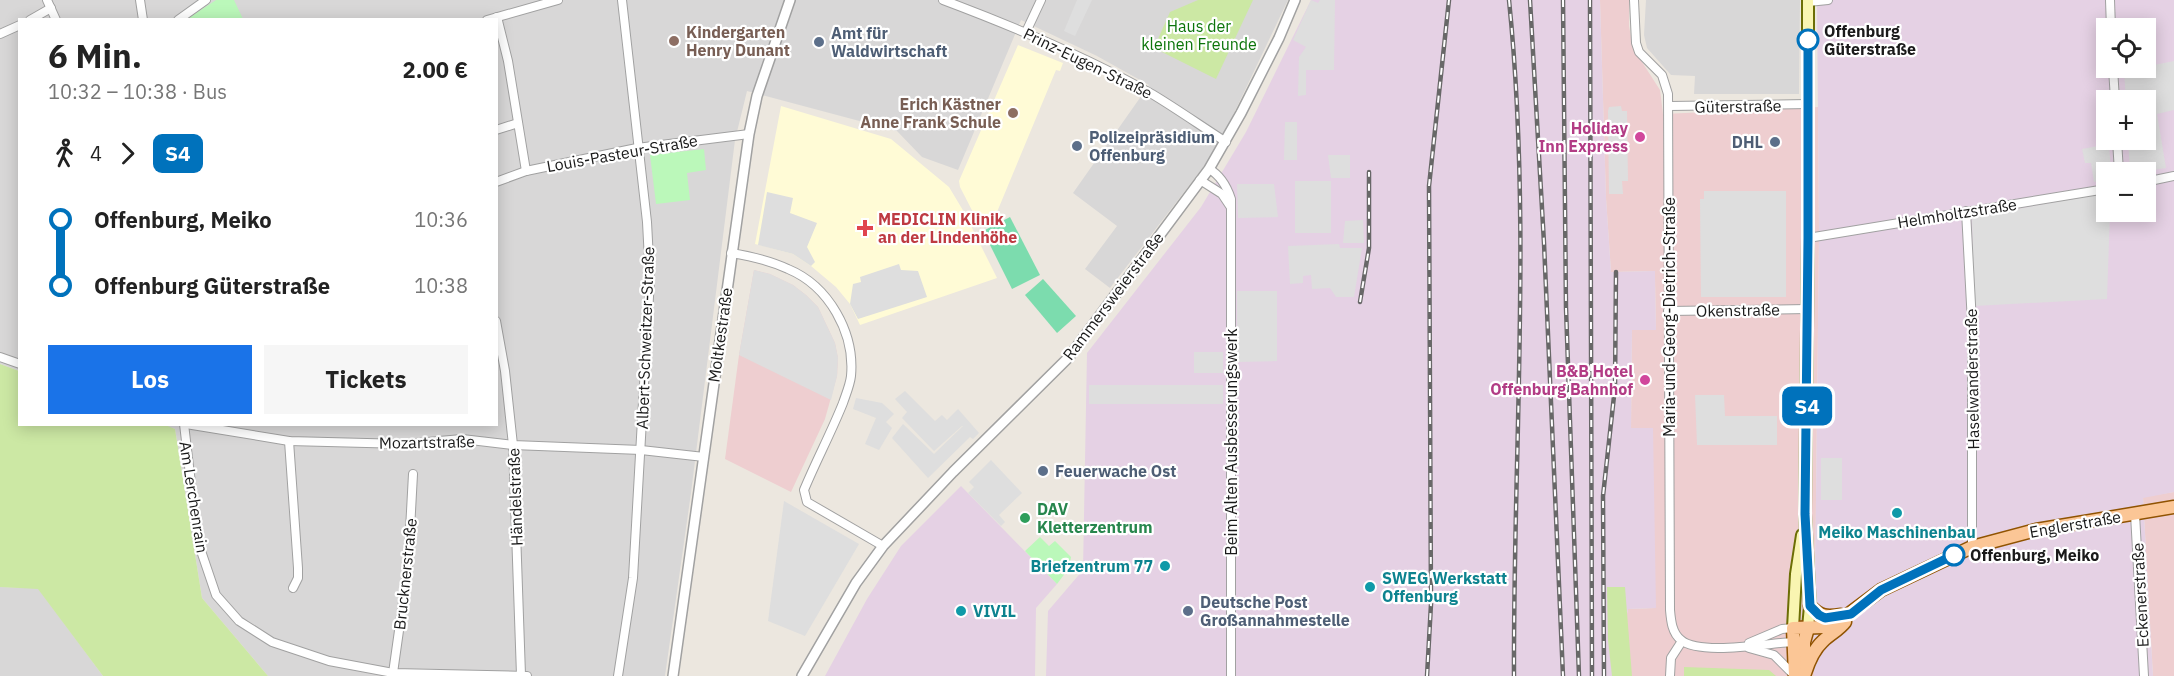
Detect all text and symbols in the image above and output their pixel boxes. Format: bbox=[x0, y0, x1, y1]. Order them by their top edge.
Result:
park label: Haus der kleinen Freunde bbox=[1141, 16, 1257, 54]
map controls bbox=[2096, 18, 2156, 222]
button: locate bbox=[2096, 18, 2156, 78]
place label: Offenburg Güterstraße bbox=[1824, 21, 1916, 59]
place label: Kindergarten Henry Dunant bbox=[686, 22, 790, 60]
place label: Amt für Waldwirtschaft bbox=[831, 23, 947, 61]
street label: Prinz-Eugen-Straße bbox=[1020, 23, 1156, 103]
marker: Offenburg Güterstraße bbox=[1797, 29, 1819, 51]
text: 6 Min. bbox=[48, 34, 142, 77]
marker: Kindergarten Henry Dunant bbox=[667, 34, 681, 48]
marker: Amt für Waldwirtschaft bbox=[812, 35, 826, 49]
text: 2.00 € bbox=[403, 55, 468, 84]
text: 10:32 – 10:38 · Bus bbox=[48, 78, 227, 105]
button: + bbox=[2096, 90, 2156, 150]
place label: Erich Kästner Anne Frank Schule bbox=[860, 94, 1002, 132]
street label: Güterstraße bbox=[1694, 95, 1782, 117]
marker: Erich Kästner Anne Frank Schule bbox=[1006, 106, 1020, 120]
place label: Holiday Inn Express bbox=[1538, 118, 1628, 156]
place label: Polizeipräsidium Offenburg bbox=[1089, 127, 1215, 165]
street label: Louis-Pasteur-Straße bbox=[545, 130, 699, 176]
marker: Holiday Inn Express bbox=[1633, 130, 1647, 144]
place label: DHL bbox=[1732, 132, 1763, 152]
marker: DHL bbox=[1768, 135, 1782, 149]
icon: walk bbox=[48, 137, 81, 170]
icon: forward bbox=[111, 137, 144, 170]
text: S4 bbox=[165, 139, 191, 167]
marker: Polizeipräsidium Offenburg bbox=[1070, 139, 1084, 153]
text: 4 bbox=[90, 140, 102, 167]
button: − bbox=[2096, 162, 2156, 222]
street label: Helmholtzstraße bbox=[1896, 194, 2018, 232]
street label: Maria-und-Georg-Dietrich-Straße bbox=[1659, 197, 1679, 437]
text: Offenburg, Meiko bbox=[94, 205, 272, 234]
text: 10:36 bbox=[414, 206, 468, 233]
place label: MEDICLIN Klinik an der Lindenhöhe bbox=[878, 209, 1017, 247]
marker: MEDICLIN Klinik an der Lindenhöhe bbox=[856, 219, 874, 237]
street label: Rammersweierstraße bbox=[1058, 228, 1168, 364]
street label: Albert-Schweitzer-Straße bbox=[632, 246, 658, 430]
text: Offenburg Güterstraße bbox=[94, 271, 330, 300]
text: 10:38 bbox=[414, 272, 468, 299]
street label: Moltkestraße bbox=[703, 286, 737, 384]
street label: Okenstraße bbox=[1696, 299, 1780, 321]
street label: Haselwanderstraße bbox=[1961, 308, 1983, 450]
street label: Beim Alten Ausbesserungswerk bbox=[1221, 328, 1241, 556]
button: Los bbox=[48, 345, 252, 414]
button: Tickets bbox=[264, 345, 468, 414]
place label: B&B Hotel Offenburg Bahnhof bbox=[1490, 361, 1633, 399]
marker: B&B Hotel Offenburg Bahnhof bbox=[1638, 373, 1652, 387]
line badge: S4 bbox=[1780, 386, 1834, 426]
text: S4 bbox=[1794, 392, 1820, 420]
street label: Mozartstraße bbox=[379, 431, 475, 453]
street label: Am Lerchenrain bbox=[175, 440, 213, 554]
street label: Händelstraße bbox=[503, 447, 527, 546]
place label: Feuerwache Ost bbox=[1055, 461, 1176, 481]
marker: Feuerwache Ost bbox=[1036, 464, 1050, 478]
place label: DAV Kletterzentrum bbox=[1037, 499, 1152, 537]
marker: Meiko Maschinenbau bbox=[1890, 506, 1904, 520]
street label: Englerstraße bbox=[2028, 506, 2123, 542]
marker: DAV Kletterzentrum bbox=[1018, 511, 1032, 525]
street label: Brucknerstraße bbox=[389, 517, 421, 631]
place label: Meiko Maschinenbau bbox=[1818, 522, 1976, 542]
street label: Eckenerstraße bbox=[2127, 542, 2153, 648]
marker: Offenburg, Meiko bbox=[1943, 544, 1965, 566]
place label: Offenburg, Meiko bbox=[1970, 545, 2099, 565]
place label: Briefzentrum 77 bbox=[1030, 556, 1153, 576]
marker: Briefzentrum 77 bbox=[1158, 559, 1172, 573]
place label: SWEG Werkstatt Offenburg bbox=[1382, 568, 1507, 606]
marker: SWEG Werkstatt Offenburg bbox=[1363, 580, 1377, 594]
place label: Deutsche Post Großannahmestelle bbox=[1200, 592, 1350, 630]
place label: VIVIL bbox=[973, 601, 1016, 621]
marker: VIVIL bbox=[954, 604, 968, 618]
marker: Deutsche Post Großannahmestelle bbox=[1181, 604, 1195, 618]

